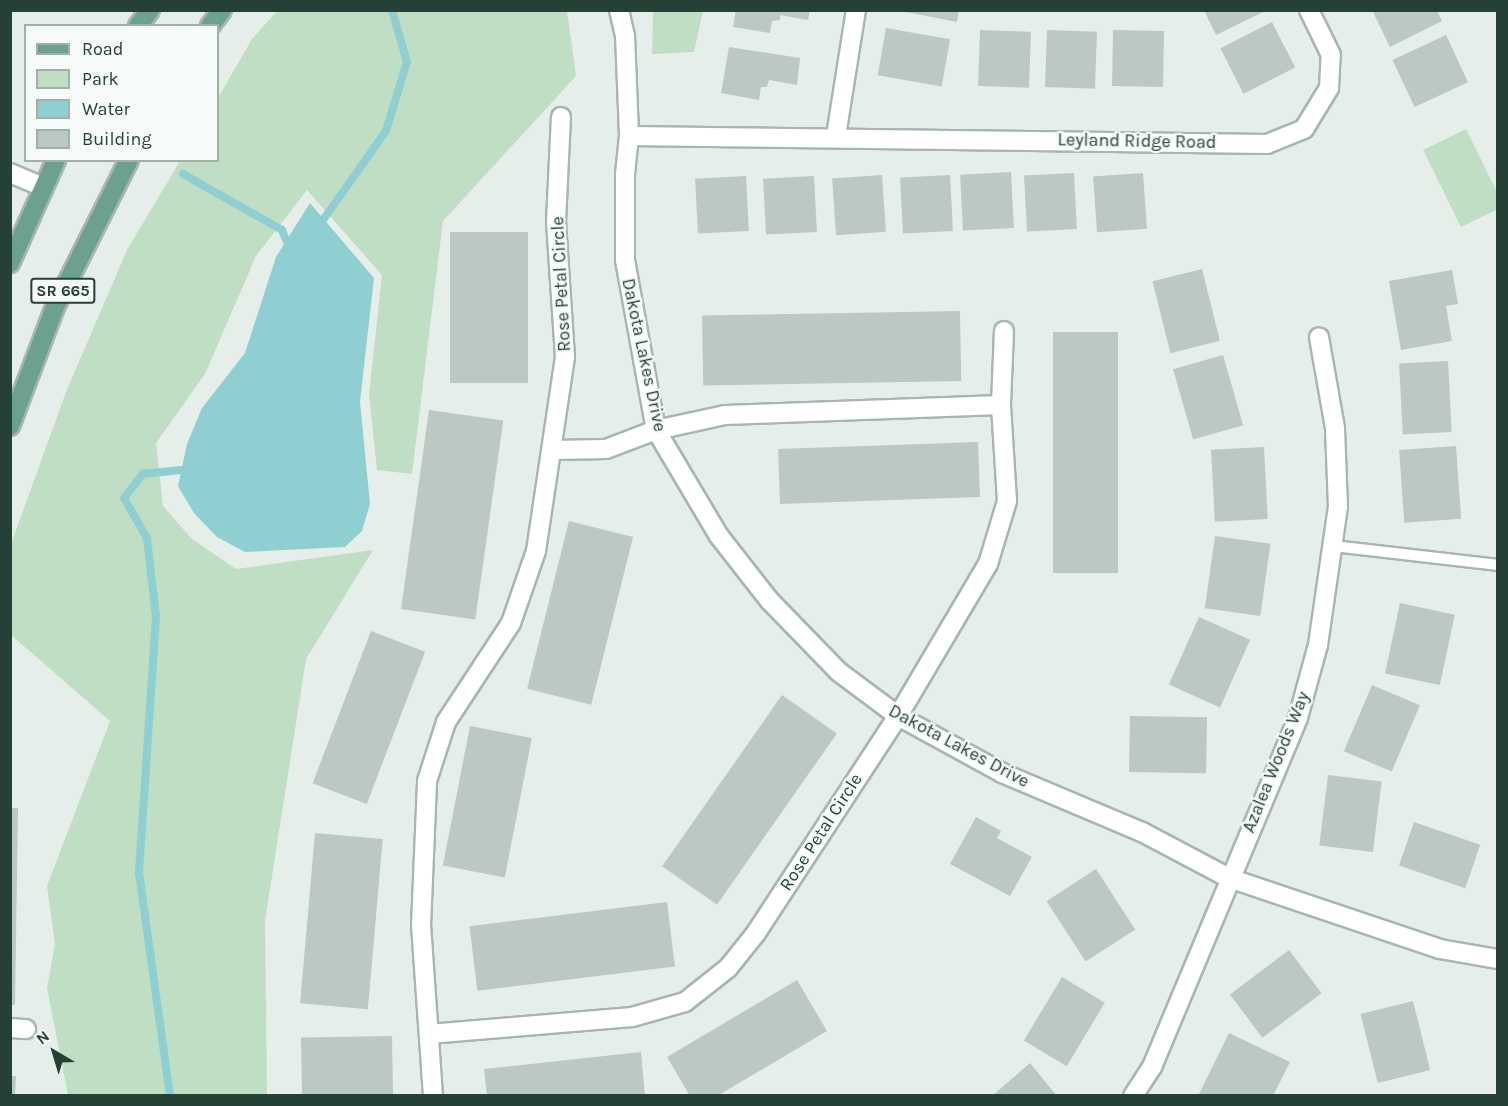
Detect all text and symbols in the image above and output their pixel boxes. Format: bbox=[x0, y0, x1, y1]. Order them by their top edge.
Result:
legend bbox=[24, 24, 219, 162]
text: Road bbox=[82, 38, 123, 60]
text: Park bbox=[82, 68, 119, 90]
text: Water bbox=[82, 98, 130, 120]
text: Building bbox=[82, 128, 152, 150]
street label: Leyland Ridge Road bbox=[1057, 129, 1217, 153]
street label: Rose Petal Circle bbox=[547, 216, 575, 352]
street label: Dakota Lakes Drive bbox=[617, 276, 671, 434]
road number: SR 665 bbox=[30, 278, 96, 304]
street label: Azalea Woods Way bbox=[1238, 688, 1314, 836]
street label: Dakota Lakes Drive bbox=[885, 700, 1033, 792]
street label: Rose Petal Circle bbox=[775, 769, 867, 895]
north arrow bbox=[24, 1022, 84, 1082]
text: N bbox=[32, 1026, 53, 1048]

